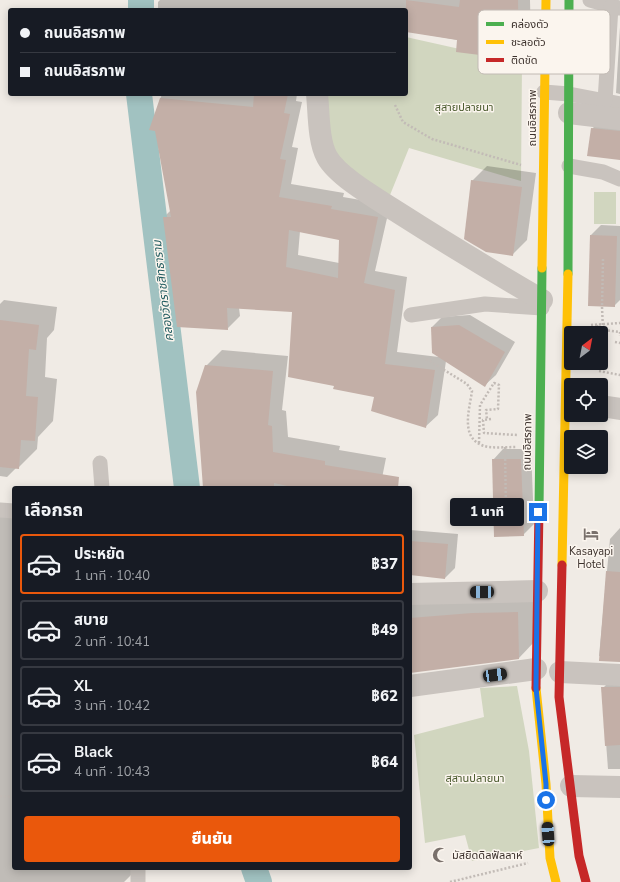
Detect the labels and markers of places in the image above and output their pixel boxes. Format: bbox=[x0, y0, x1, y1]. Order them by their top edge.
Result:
hotel icon: Kasayapi Hotel bbox=[582, 525, 600, 543]
place label: Kasayapi Hotel bbox=[569, 544, 613, 572]
mosque icon: มัสยิดดิลฟัลลาห์ bbox=[431, 846, 449, 864]
place label: มัสยิดดิลฟัลลาห์ bbox=[452, 848, 523, 863]

